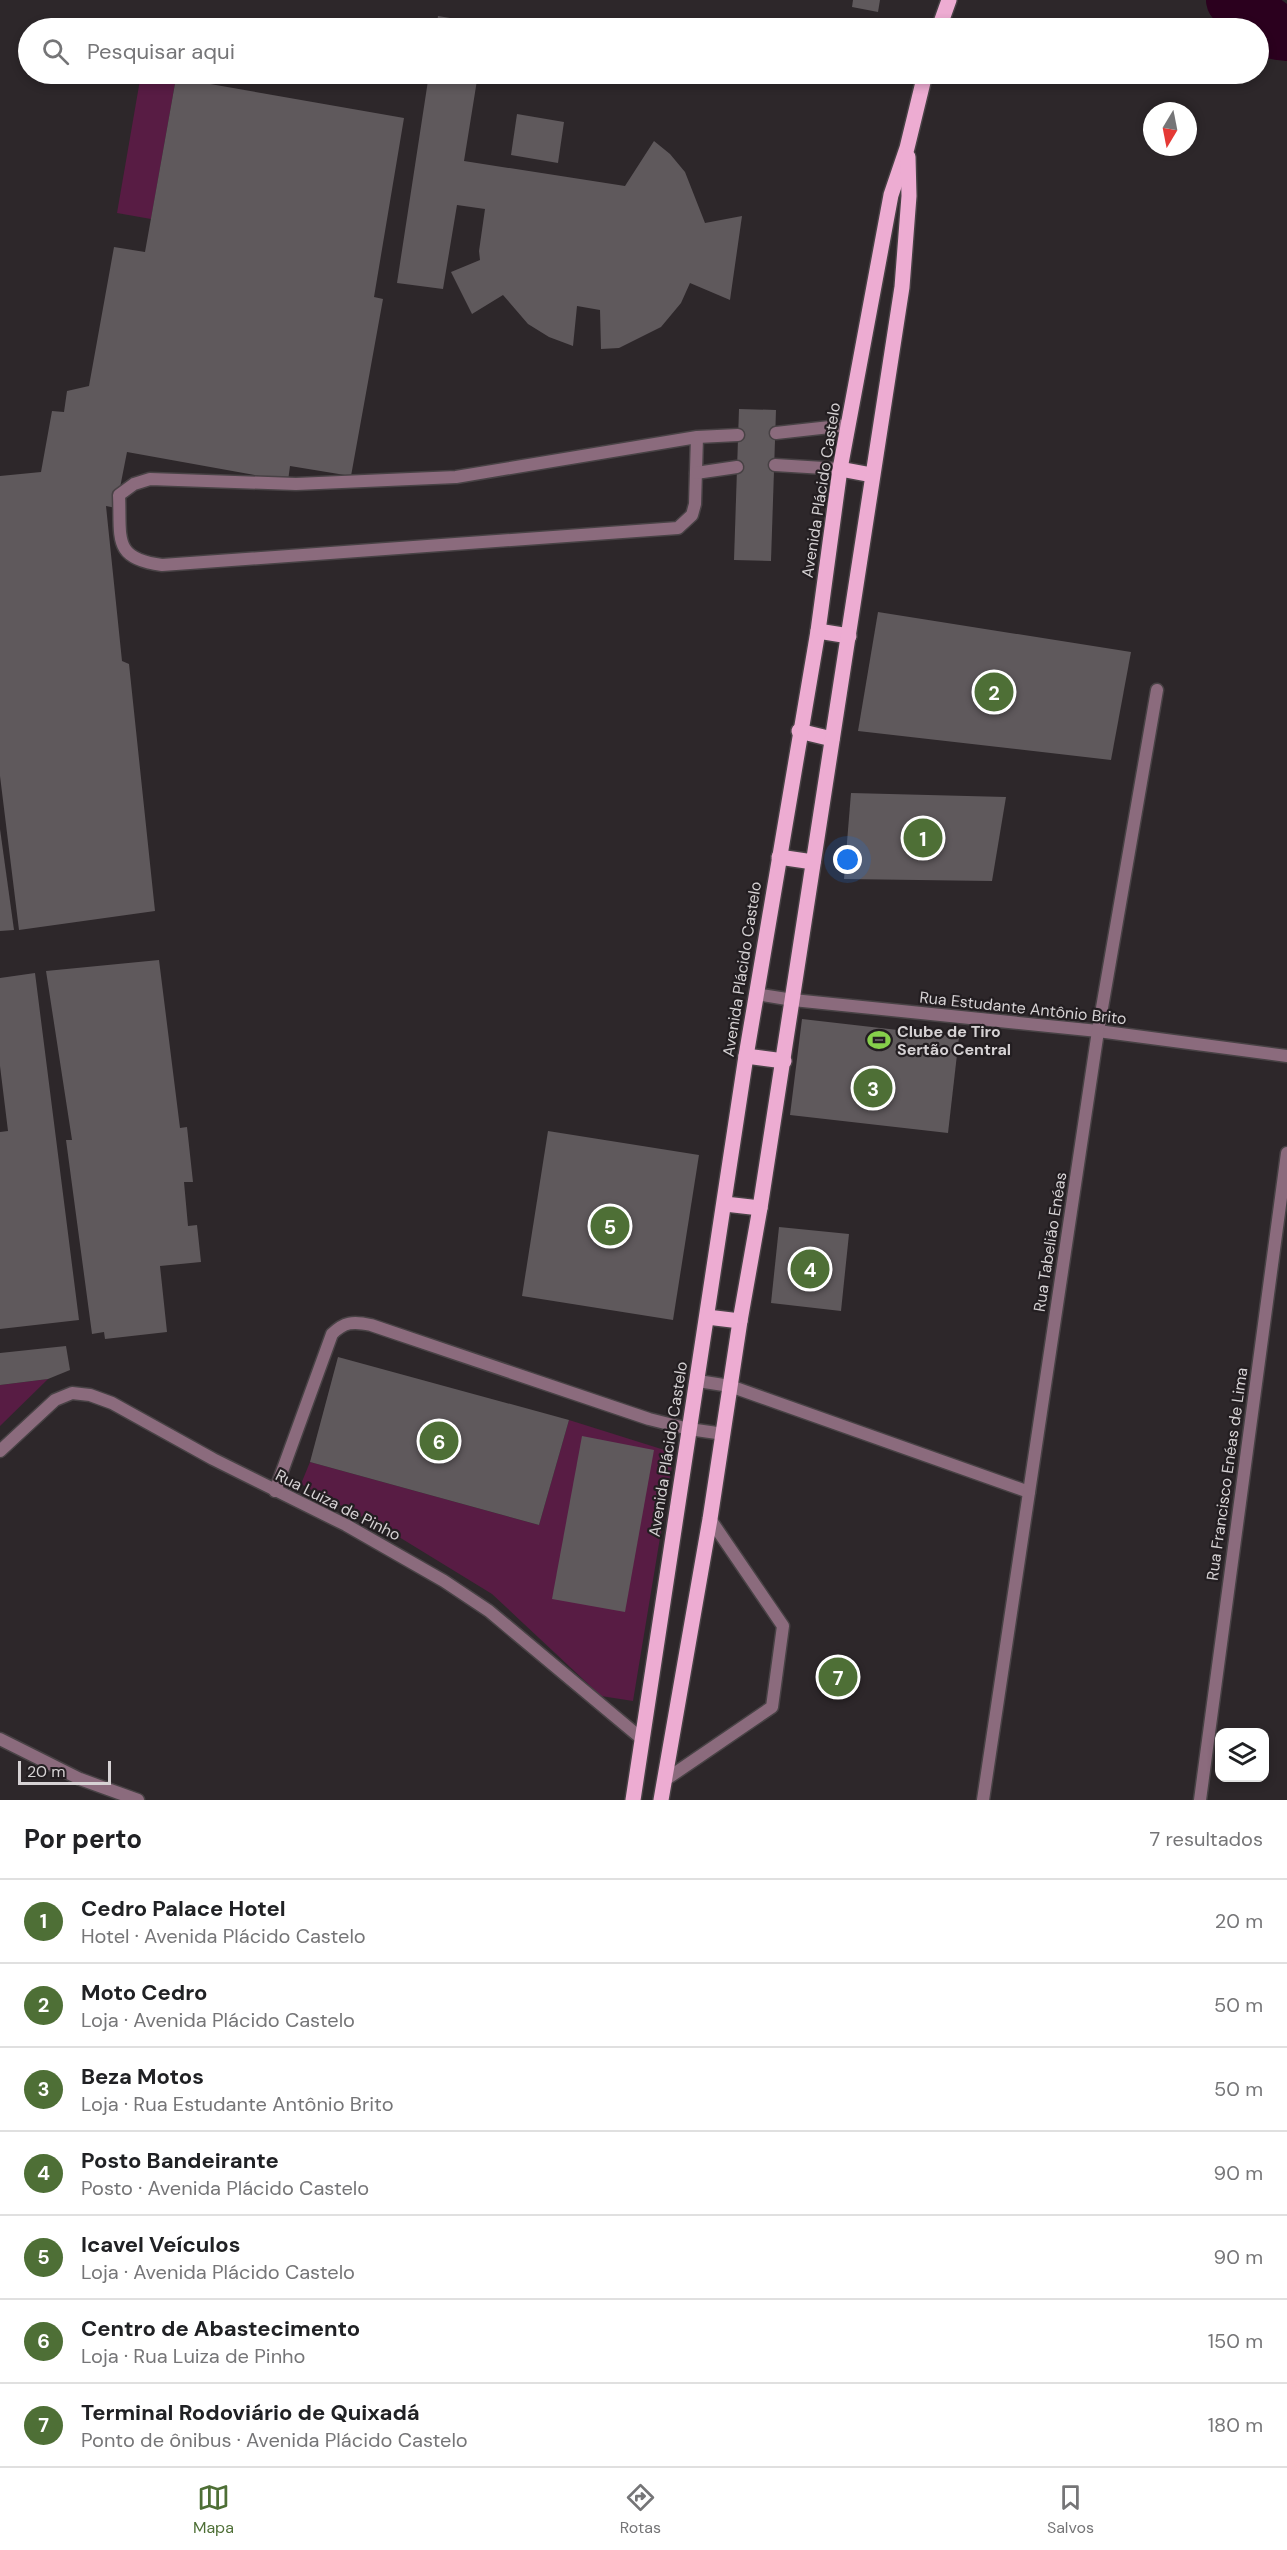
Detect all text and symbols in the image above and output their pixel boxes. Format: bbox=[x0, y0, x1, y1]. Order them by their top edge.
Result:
search box bbox=[18, 18, 1269, 84]
icon: search bbox=[39, 35, 72, 68]
text: Pesquisar aqui bbox=[87, 37, 235, 66]
north arrow bbox=[1143, 102, 1197, 156]
street label: Avenida Plácido Castelo bbox=[797, 401, 845, 579]
pin: 2 bbox=[974, 670, 1014, 714]
pin: 1 bbox=[904, 816, 942, 860]
your location bbox=[833, 845, 862, 874]
street label: Avenida Plácido Castelo bbox=[718, 880, 766, 1058]
street label: Rua Estudante Antônio Brito bbox=[918, 987, 1128, 1029]
place label: Clube de Tiro Sertão Central bbox=[897, 1021, 1011, 1060]
sports icon: Clube de Tiro Sertão Central bbox=[866, 1027, 892, 1053]
pin: 3 bbox=[854, 1066, 892, 1110]
street label: Rua Tabelião Enéas bbox=[1029, 1171, 1071, 1313]
pin: 5 bbox=[590, 1204, 630, 1248]
pin: 4 bbox=[790, 1246, 830, 1292]
street label: Avenida Plácido Castelo bbox=[644, 1360, 692, 1538]
street label: Rua Francisco Enéas de Lima bbox=[1202, 1366, 1252, 1582]
pin: 6 bbox=[420, 1418, 458, 1464]
street label: Rua Luiza de Pinho bbox=[272, 1464, 404, 1546]
pin: 7 bbox=[818, 1654, 858, 1700]
map controls bbox=[1215, 1728, 1269, 1782]
button: layers bbox=[1215, 1728, 1269, 1782]
scale bar bbox=[18, 1758, 111, 1786]
text: 20 m bbox=[27, 1761, 66, 1782]
text: Por perto bbox=[24, 1822, 142, 1856]
text: 7 resultados bbox=[1150, 1826, 1263, 1852]
text: Cedro Palace Hotel bbox=[81, 1894, 286, 1923]
text: 1 bbox=[40, 1908, 47, 1934]
text: 20 m bbox=[1215, 1908, 1263, 1934]
text: Hotel · Avenida Plácido Castelo bbox=[81, 1923, 366, 1949]
text: Moto Cedro bbox=[81, 1978, 207, 2007]
text: 2 bbox=[38, 1992, 49, 2018]
text: 50 m bbox=[1214, 1992, 1263, 2018]
text: Loja · Avenida Plácido Castelo bbox=[81, 2007, 355, 2033]
text: Beza Motos bbox=[81, 2062, 204, 2091]
text: 3 bbox=[37, 2076, 50, 2102]
text: 50 m bbox=[1214, 2076, 1263, 2102]
text: Loja · Rua Estudante Antônio Brito bbox=[81, 2091, 394, 2117]
text: Posto Bandeirante bbox=[81, 2146, 279, 2175]
text: 4 bbox=[37, 2160, 50, 2186]
text: 90 m bbox=[1214, 2160, 1263, 2186]
text: Posto · Avenida Plácido Castelo bbox=[81, 2175, 369, 2201]
text: Icavel Veículos bbox=[81, 2230, 240, 2259]
text: 5 bbox=[37, 2244, 50, 2270]
text: 90 m bbox=[1214, 2244, 1263, 2270]
text: Loja · Avenida Plácido Castelo bbox=[81, 2259, 355, 2285]
text: Centro de Abastecimento bbox=[81, 2314, 360, 2343]
text: 6 bbox=[37, 2328, 50, 2354]
text: 150 m bbox=[1208, 2328, 1263, 2354]
text: Loja · Rua Luiza de Pinho bbox=[81, 2343, 305, 2369]
text: Terminal Rodoviário de Quixadá bbox=[81, 2398, 420, 2427]
text: 7 bbox=[38, 2412, 49, 2438]
text: 180 m bbox=[1208, 2412, 1263, 2438]
text: Ponto de ônibus · Avenida Plácido Castelo bbox=[81, 2427, 468, 2453]
tab: Mapa bbox=[193, 2481, 234, 2538]
tab: Rotas bbox=[620, 2481, 661, 2538]
tab: Salvos bbox=[1047, 2481, 1094, 2538]

